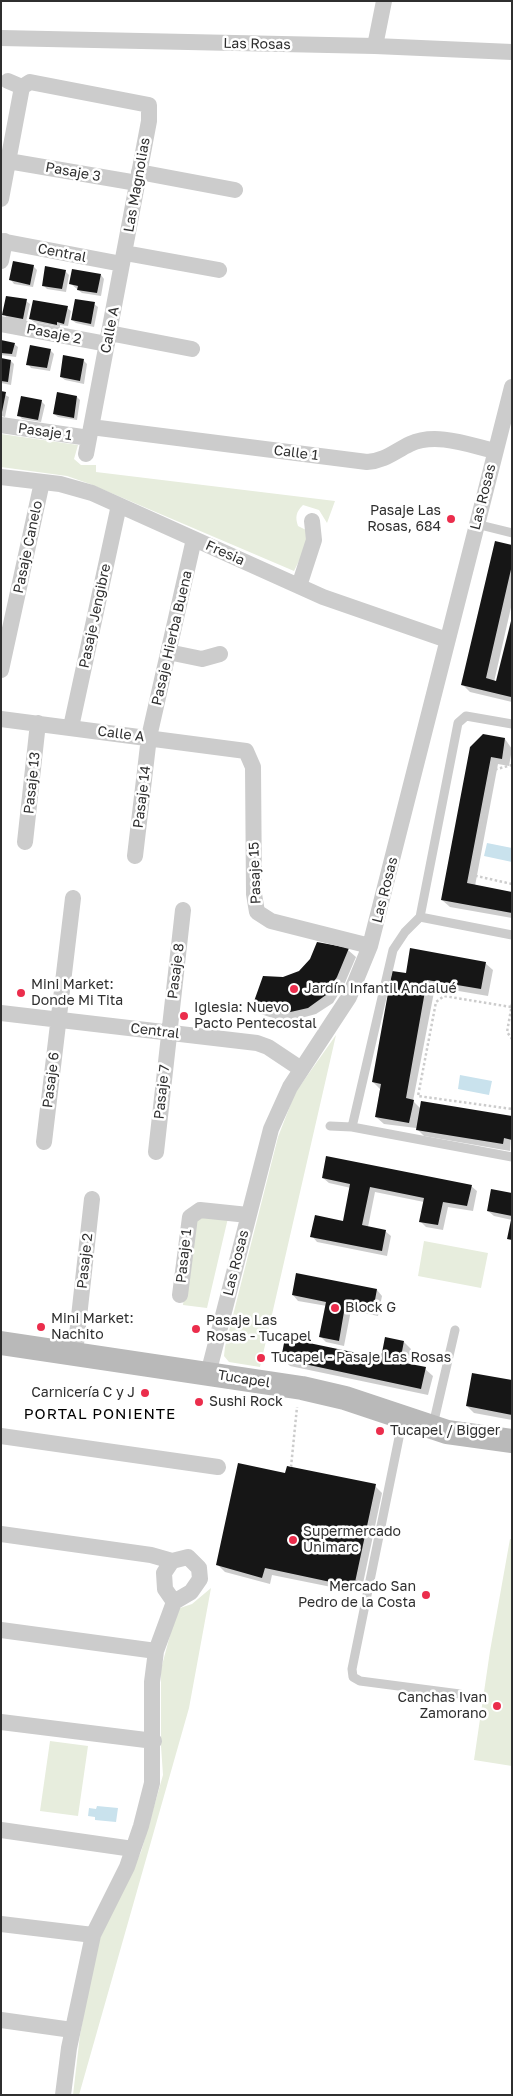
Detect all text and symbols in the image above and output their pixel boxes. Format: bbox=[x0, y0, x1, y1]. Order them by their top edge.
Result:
street label: Las Rosas bbox=[223, 35, 291, 53]
street label: Las Magnolias bbox=[120, 136, 154, 234]
street label: Pasaje 3 bbox=[44, 159, 102, 185]
street label: Central bbox=[36, 240, 88, 266]
street label: Calle A bbox=[97, 305, 123, 355]
street label: Pasaje 2 bbox=[25, 320, 83, 348]
street label: Pasaje 1 bbox=[17, 420, 73, 444]
street label: Calle 1 bbox=[273, 442, 319, 464]
street label: Las Rosas bbox=[467, 462, 499, 532]
street label: Pasaje Canelo bbox=[10, 499, 46, 595]
place label: Pasaje Las Rosas, 684 bbox=[367, 503, 441, 536]
marker: Pasaje Las Rosas, 684 bbox=[445, 513, 457, 525]
street label: Fresia bbox=[203, 537, 247, 569]
street label: Pasaje Jengibre bbox=[76, 562, 114, 670]
street label: Pasaje Hierba Buena bbox=[148, 569, 196, 707]
street label: Calle A bbox=[97, 723, 145, 745]
street label: Pasaje 13 bbox=[20, 751, 44, 815]
street label: Pasaje 14 bbox=[130, 765, 154, 829]
street label: Pasaje 15 bbox=[246, 841, 264, 905]
street label: Las Rosas bbox=[369, 855, 401, 925]
street label: Pasaje 8 bbox=[164, 942, 188, 1000]
place label: Mini Market: Donde Mi Tita bbox=[31, 977, 123, 1010]
place label: Jardín Infantil Andalué bbox=[304, 981, 457, 997]
marker: Jardín Infantil Andalué bbox=[288, 983, 300, 995]
marker: Mini Market: Donde Mi Tita bbox=[15, 987, 27, 999]
place label: Iglesia: Nuevo Pacto Pentecostal bbox=[194, 1000, 317, 1032]
marker: Iglesia: Nuevo Pacto Pentecostal bbox=[178, 1010, 190, 1022]
street label: Central bbox=[129, 1020, 181, 1042]
street label: Pasaje 6 bbox=[39, 1051, 63, 1109]
street label: Pasaje 7 bbox=[151, 1064, 173, 1120]
street label: Pasaje 1 bbox=[173, 1228, 195, 1284]
street label: Las Rosas bbox=[220, 1228, 252, 1298]
street label: Pasaje 2 bbox=[74, 1232, 96, 1290]
place label: Block G bbox=[345, 1300, 396, 1316]
marker: Block G bbox=[329, 1302, 341, 1314]
place label: Mini Market: Nachito bbox=[51, 1311, 134, 1344]
place label: Pasaje Las Rosas - Tucapel bbox=[206, 1313, 311, 1345]
marker: Mini Market: Nachito bbox=[35, 1321, 47, 1333]
marker: Pasaje Las Rosas - Tucapel bbox=[190, 1323, 202, 1335]
place label: Tucapel - Pasaje Las Rosas bbox=[271, 1350, 451, 1366]
marker: Tucapel - Pasaje Las Rosas bbox=[255, 1352, 267, 1364]
street label: Tucapel bbox=[217, 1367, 271, 1391]
place label: Carnicería C y J bbox=[31, 1385, 135, 1401]
marker: Carnicería C y J bbox=[139, 1387, 151, 1399]
place label: Sushi Rock bbox=[209, 1394, 283, 1410]
marker: Sushi Rock bbox=[193, 1396, 205, 1408]
district label: PORTAL PONIENTE bbox=[22, 1405, 178, 1423]
place label: Tucapel / Bigger bbox=[390, 1423, 500, 1439]
marker: Tucapel / Bigger bbox=[374, 1425, 386, 1437]
place label: Supermercado Unimarc bbox=[303, 1524, 401, 1556]
marker: Supermercado Unimarc bbox=[287, 1534, 299, 1546]
place label: Mercado San Pedro de la Costa bbox=[298, 1579, 416, 1611]
marker: Mercado San Pedro de la Costa bbox=[420, 1589, 432, 1601]
place label: Canchas Ivan Zamorano bbox=[398, 1690, 487, 1722]
marker: Canchas Ivan Zamorano bbox=[491, 1700, 503, 1712]

